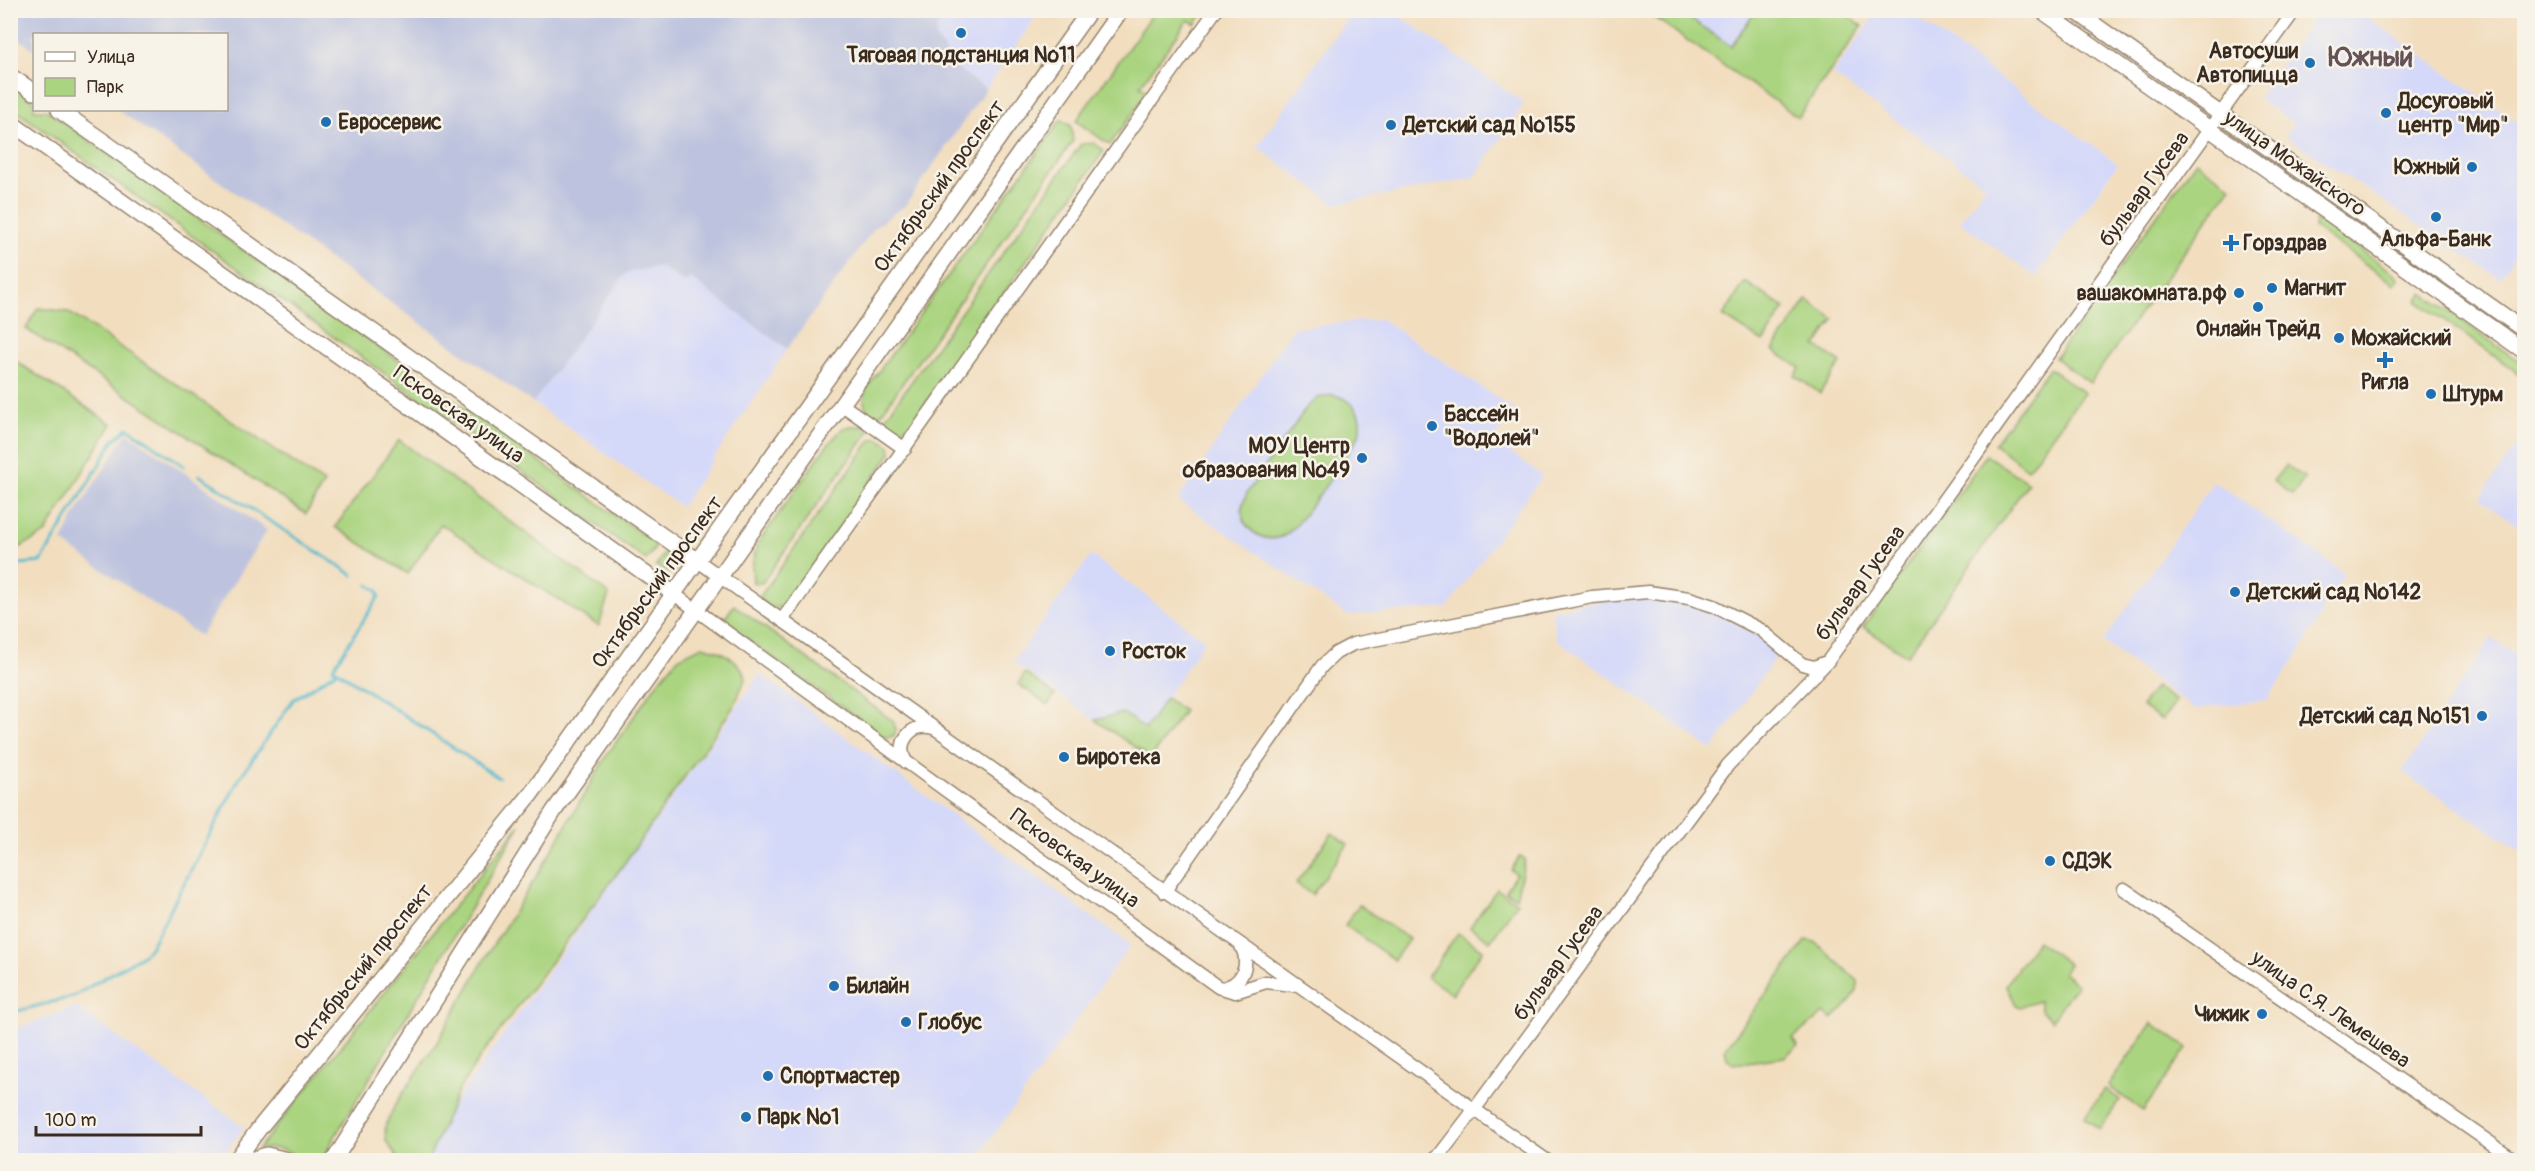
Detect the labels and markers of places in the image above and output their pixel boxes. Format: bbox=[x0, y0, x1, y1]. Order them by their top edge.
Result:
marker: Тяговая подстанция №11 bbox=[954, 26, 968, 40]
place label: Автосуши Автопицца bbox=[2196, 38, 2299, 89]
place label: Тяговая подстанция №11 bbox=[846, 42, 1075, 69]
marker: Автосуши Автопицца bbox=[2303, 56, 2317, 70]
place label: Досуговый центр "Мир" bbox=[2396, 88, 2508, 139]
marker: Досуговый центр "Мир" bbox=[2379, 106, 2393, 120]
place label: Евросервис bbox=[338, 109, 442, 136]
place label: Детский сад №155 bbox=[1401, 112, 1576, 139]
marker: Евросервис bbox=[319, 115, 333, 129]
marker: Детский сад №155 bbox=[1384, 118, 1398, 132]
place label: Южный bbox=[2393, 154, 2460, 181]
marker: Южный bbox=[2465, 160, 2479, 174]
marker: Альфа-Банк bbox=[2429, 210, 2443, 224]
place label: Альфа-Банк bbox=[2380, 226, 2492, 253]
place label: Горздрав bbox=[2243, 230, 2327, 257]
marker: Горздрав bbox=[2224, 236, 2238, 250]
place label: Магнит bbox=[2284, 275, 2347, 302]
place label: вашакомната.рф bbox=[2076, 280, 2227, 307]
marker: Магнит bbox=[2265, 281, 2279, 295]
marker: вашакомната.рф bbox=[2232, 286, 2246, 300]
marker: Онлайн Трейд bbox=[2251, 300, 2265, 314]
place label: Онлайн Трейд bbox=[2196, 316, 2321, 343]
place label: Можайский bbox=[2351, 325, 2452, 352]
marker: Можайский bbox=[2332, 331, 2346, 345]
marker: Ригла bbox=[2378, 353, 2392, 367]
place label: Ригла bbox=[2361, 369, 2409, 396]
place label: Штурм bbox=[2442, 381, 2504, 408]
marker: Штурм bbox=[2424, 387, 2438, 401]
place label: Бассейн "Водолей" bbox=[1444, 401, 1540, 452]
marker: Бассейн "Водолей" bbox=[1425, 419, 1439, 433]
place label: МОУ Центр образования №49 bbox=[1182, 433, 1350, 484]
marker: МОУ Центр образования №49 bbox=[1355, 451, 1369, 465]
place label: Детский сад №142 bbox=[2245, 579, 2421, 606]
marker: Детский сад №142 bbox=[2228, 585, 2242, 599]
place label: Росток bbox=[1122, 638, 1187, 665]
marker: Росток bbox=[1103, 644, 1117, 658]
place label: Детский сад №151 bbox=[2298, 703, 2470, 730]
marker: Детский сад №151 bbox=[2475, 709, 2489, 723]
place label: Биротека bbox=[1076, 744, 1161, 771]
marker: Биротека bbox=[1057, 750, 1071, 764]
place label: СДЭК bbox=[2062, 848, 2112, 875]
marker: СДЭК bbox=[2043, 854, 2057, 868]
place label: Билайн bbox=[846, 973, 909, 1000]
marker: Билайн bbox=[827, 979, 841, 993]
place label: Чижик bbox=[2194, 1001, 2250, 1028]
marker: Чижик bbox=[2255, 1007, 2269, 1021]
place label: Глобус bbox=[918, 1009, 982, 1036]
marker: Глобус bbox=[899, 1015, 913, 1029]
place label: Спортмастер bbox=[780, 1063, 900, 1090]
marker: Спортмастер bbox=[761, 1069, 775, 1083]
place label: Парк №1 bbox=[758, 1104, 839, 1131]
marker: Парк №1 bbox=[739, 1110, 753, 1124]

